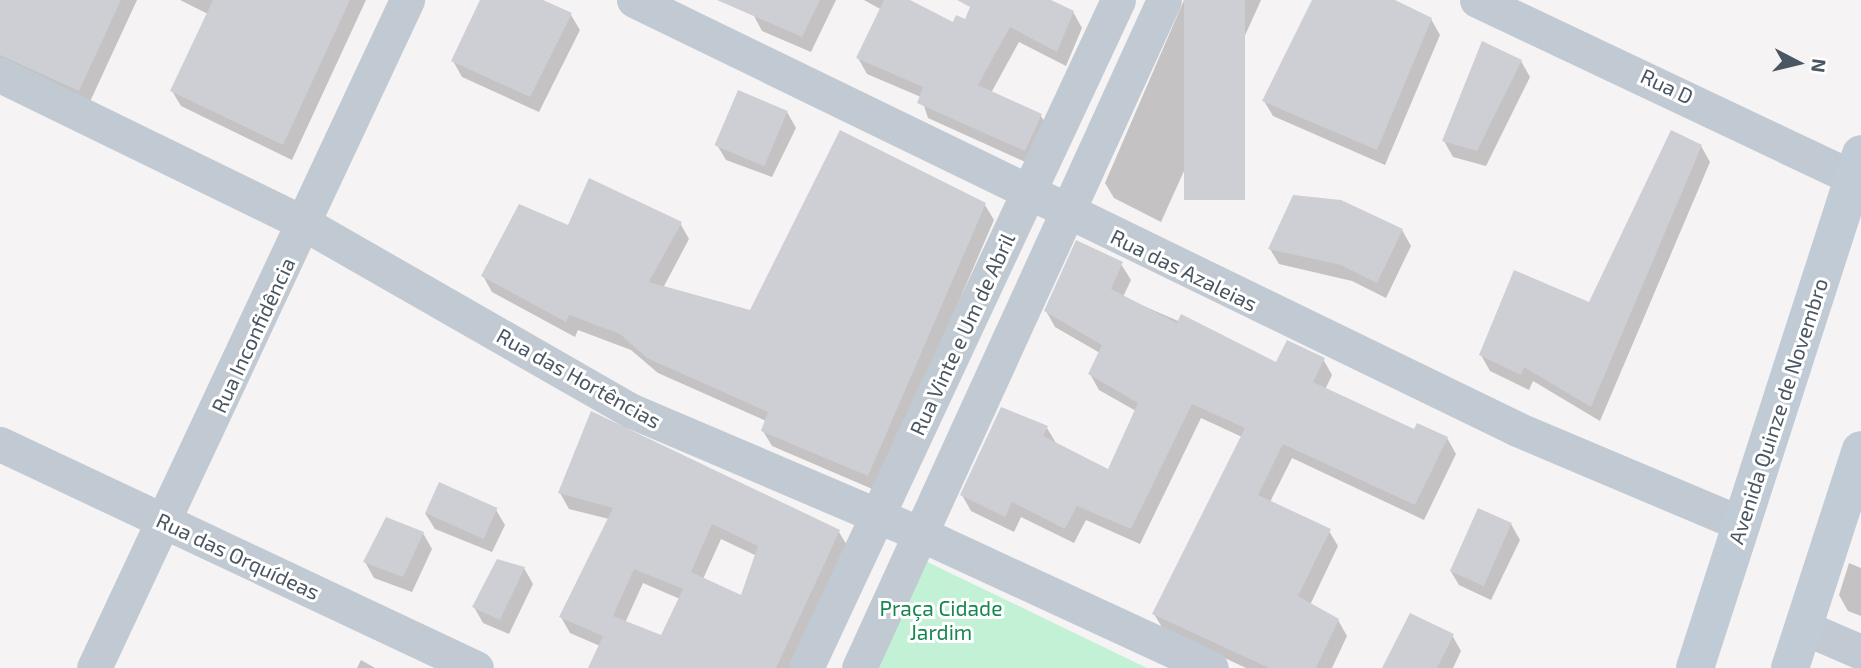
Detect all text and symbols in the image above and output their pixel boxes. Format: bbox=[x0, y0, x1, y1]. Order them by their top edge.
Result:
north arrow bbox=[1763, 28, 1833, 98]
text: N bbox=[1807, 57, 1832, 74]
street label: Rua D bbox=[1637, 63, 1697, 109]
street label: Rua das Azaleias bbox=[1106, 224, 1262, 316]
street label: Rua Vinte e Um de Abril bbox=[904, 228, 1020, 440]
street label: Rua Inconfidência bbox=[206, 253, 300, 417]
street label: Avenida Quinze de Novembro bbox=[1723, 275, 1833, 547]
street label: Rua das Hortências bbox=[493, 322, 665, 434]
street label: Rua das Orquídeas bbox=[152, 507, 324, 605]
park label: Praça Cidade Jardim bbox=[880, 595, 1002, 645]

